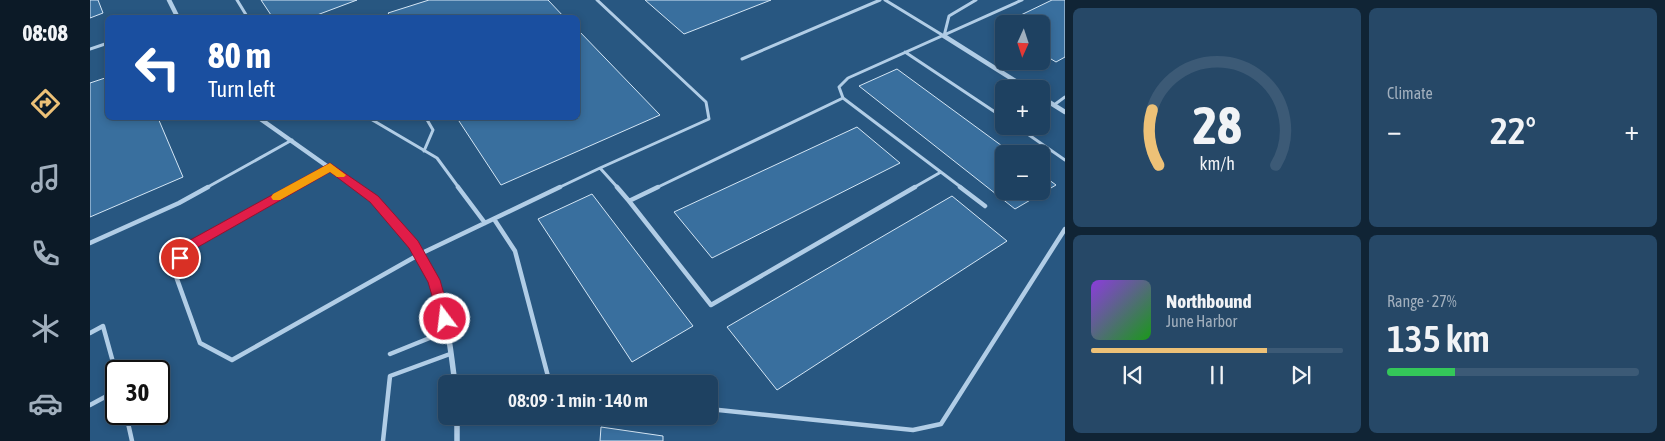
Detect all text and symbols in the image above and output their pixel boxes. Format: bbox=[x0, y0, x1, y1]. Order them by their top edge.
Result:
north arrow bbox=[995, 15, 1050, 70]
map controls bbox=[995, 15, 1050, 200]
text: 08:08 bbox=[22, 20, 68, 46]
icon: left bbox=[125, 35, 190, 100]
text: 80 m bbox=[208, 35, 271, 75]
text: Turn left bbox=[208, 76, 275, 102]
button: + bbox=[995, 80, 1050, 135]
text: Climate bbox=[1387, 84, 1433, 102]
icon: directions bbox=[28, 86, 63, 121]
text: 28 bbox=[1193, 95, 1241, 155]
text: 22° bbox=[1490, 109, 1536, 152]
text: − bbox=[1387, 114, 1402, 146]
text: + bbox=[1624, 114, 1639, 146]
button: − bbox=[995, 145, 1050, 200]
text: km/h bbox=[1199, 153, 1235, 174]
icon: music bbox=[28, 161, 63, 196]
icon: phone bbox=[28, 236, 63, 271]
pin bbox=[159, 237, 201, 279]
icon: arrive bbox=[166, 244, 194, 272]
text: Northbound bbox=[1166, 290, 1252, 312]
position arrow bbox=[418, 292, 470, 344]
text: Range · 27% bbox=[1387, 292, 1457, 310]
icon: climate bbox=[28, 311, 63, 346]
text: June Harbor bbox=[1166, 312, 1237, 330]
text: 135 km bbox=[1387, 317, 1490, 360]
speed limit sign: 30 bbox=[105, 360, 170, 425]
icon: previous bbox=[1119, 361, 1147, 389]
icon: pause bbox=[1203, 361, 1231, 389]
icon: next bbox=[1287, 361, 1315, 389]
icon: car bbox=[28, 386, 63, 421]
text: 08:09 · 1 min · 140 m bbox=[508, 389, 648, 411]

